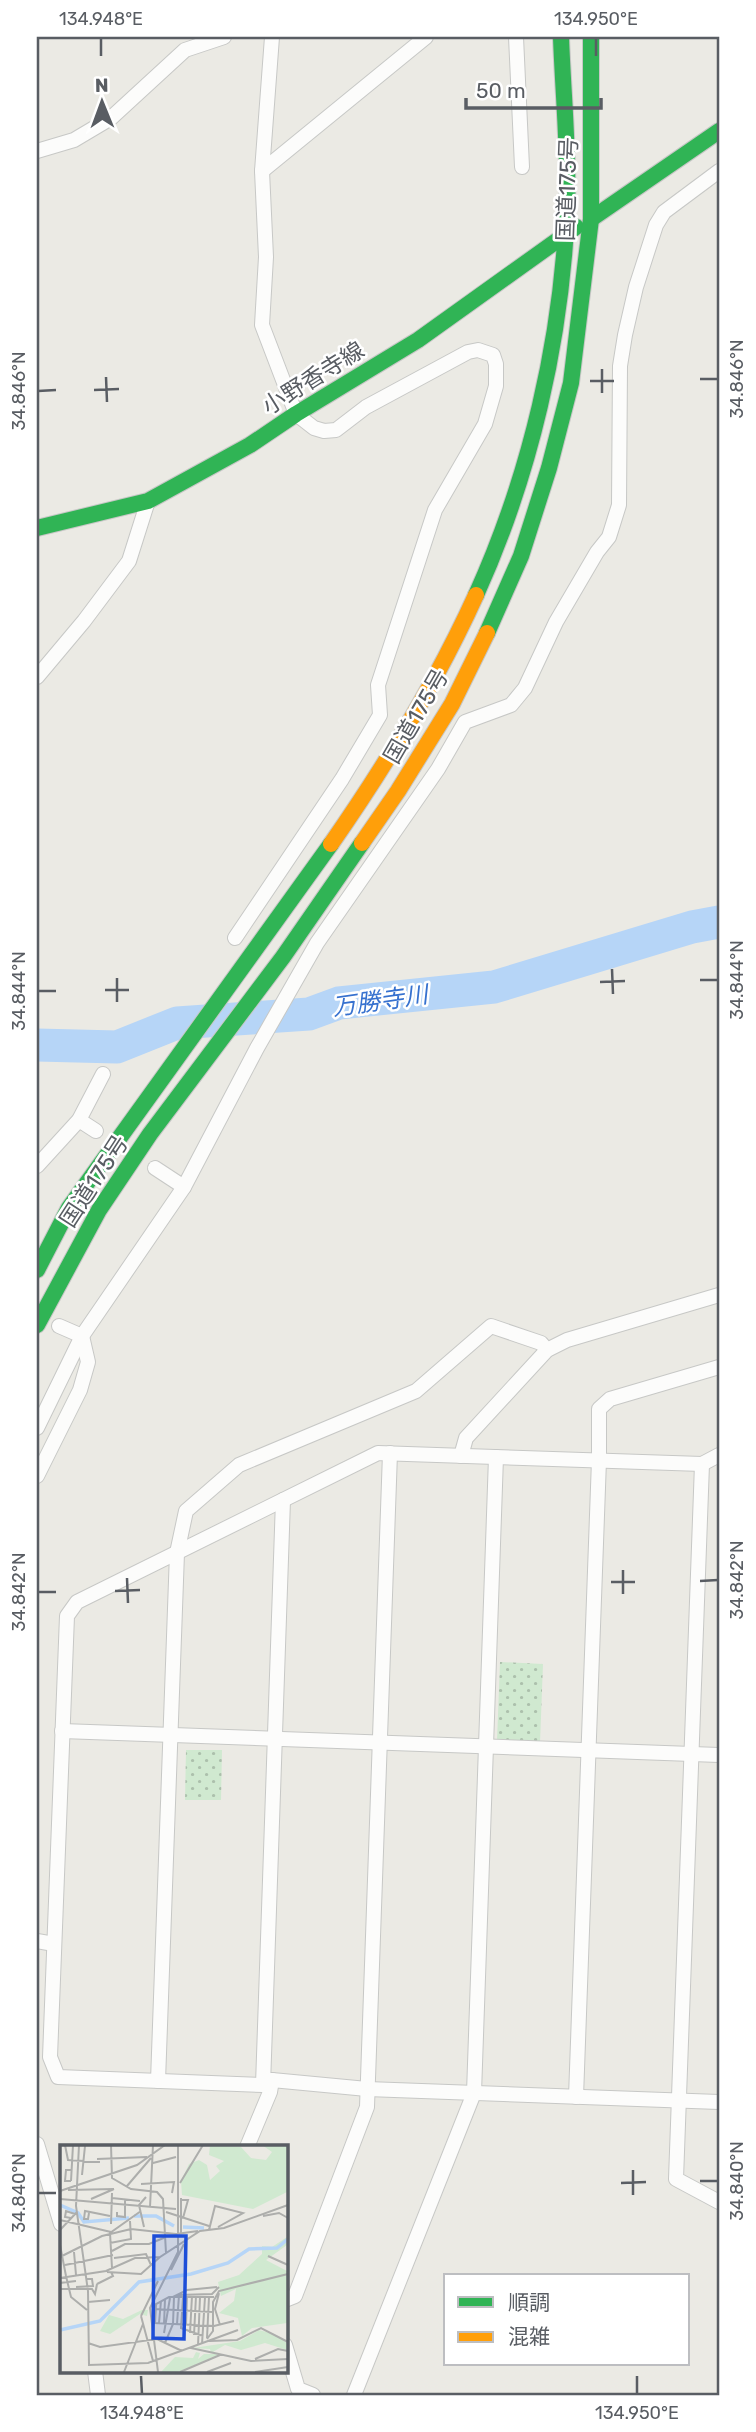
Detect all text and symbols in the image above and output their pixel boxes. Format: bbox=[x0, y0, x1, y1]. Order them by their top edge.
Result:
text: 134.948°E bbox=[59, 8, 143, 30]
text: 134.950°E bbox=[554, 8, 638, 30]
north arrow bbox=[66, 66, 136, 136]
scale bar bbox=[466, 66, 600, 110]
text: N bbox=[95, 74, 109, 97]
text: 50 m bbox=[476, 78, 526, 103]
street label: 国道175号 bbox=[551, 136, 583, 242]
street label: 小野香寺線 bbox=[257, 336, 369, 420]
text: 34.846°N bbox=[726, 339, 748, 419]
text: 34.846°N bbox=[8, 351, 30, 431]
street label: 国道175号 bbox=[378, 664, 454, 768]
text: 34.844°N bbox=[726, 940, 748, 1020]
text: 34.844°N bbox=[8, 951, 30, 1031]
water label: 万勝寺川 bbox=[331, 980, 432, 1022]
street label: 国道175号 bbox=[54, 1130, 134, 1232]
text: 34.842°N bbox=[726, 1541, 748, 1619]
text: 34.842°N bbox=[8, 1553, 30, 1631]
text: 34.840°N bbox=[726, 2141, 748, 2221]
inset map bbox=[60, 2145, 287, 2372]
text: 34.840°N bbox=[8, 2153, 30, 2233]
legend bbox=[444, 2274, 690, 2366]
text: 順調 bbox=[508, 2290, 550, 2315]
text: 混雑 bbox=[508, 2324, 550, 2349]
text: 134.948°E bbox=[100, 2402, 184, 2424]
text: 134.950°E bbox=[595, 2402, 679, 2424]

